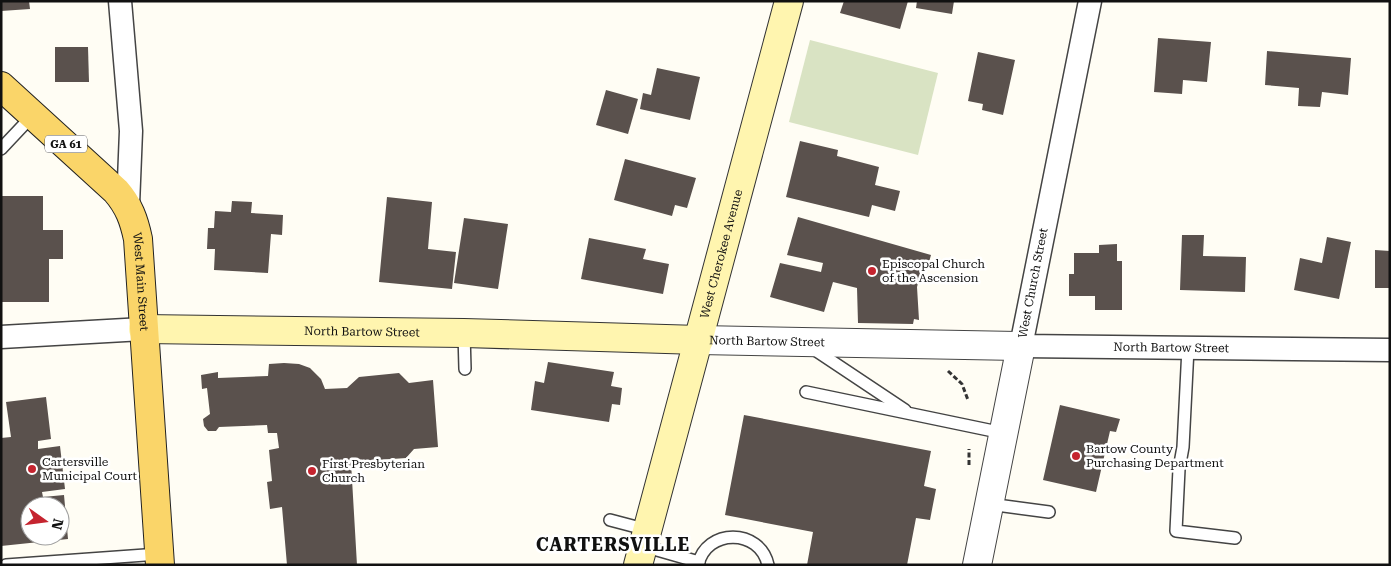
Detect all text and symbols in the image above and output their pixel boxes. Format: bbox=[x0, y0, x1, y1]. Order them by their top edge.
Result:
road number: GA 61 bbox=[45, 136, 87, 152]
street label: West Cherokee Avenue bbox=[697, 187, 745, 320]
street label: West Church Street bbox=[1015, 226, 1051, 339]
street label: West Main Street bbox=[130, 231, 151, 332]
place label: Episcopal Church of the Ascension bbox=[882, 257, 985, 285]
marker: Episcopal Church of the Ascension bbox=[866, 265, 878, 277]
street label: North Bartow Street bbox=[304, 324, 420, 339]
street label: North Bartow Street bbox=[709, 333, 826, 349]
street label: North Bartow Street bbox=[1113, 340, 1230, 355]
place label: Bartow County Purchasing Department bbox=[1086, 442, 1224, 470]
marker: Bartow County Purchasing Department bbox=[1070, 450, 1082, 462]
place label: Cartersville Municipal Court bbox=[42, 455, 138, 483]
place label: First Presbyterian Church bbox=[322, 457, 425, 485]
marker: Cartersville Municipal Court bbox=[26, 463, 38, 475]
marker: First Presbyterian Church bbox=[306, 465, 318, 477]
north arrow bbox=[20, 496, 70, 546]
text: N bbox=[48, 517, 67, 532]
district label: CARTERSVILLE bbox=[536, 534, 690, 555]

